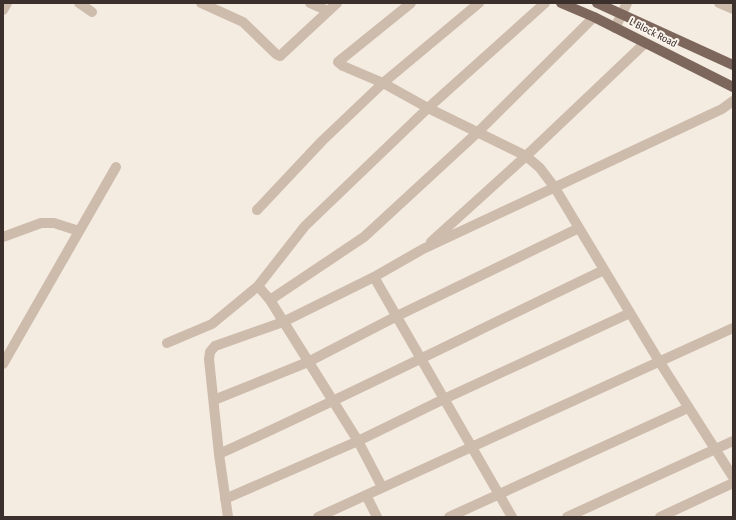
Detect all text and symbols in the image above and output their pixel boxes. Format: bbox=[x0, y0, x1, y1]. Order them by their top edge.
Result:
street label: L Block Road bbox=[627, 16, 679, 50]

